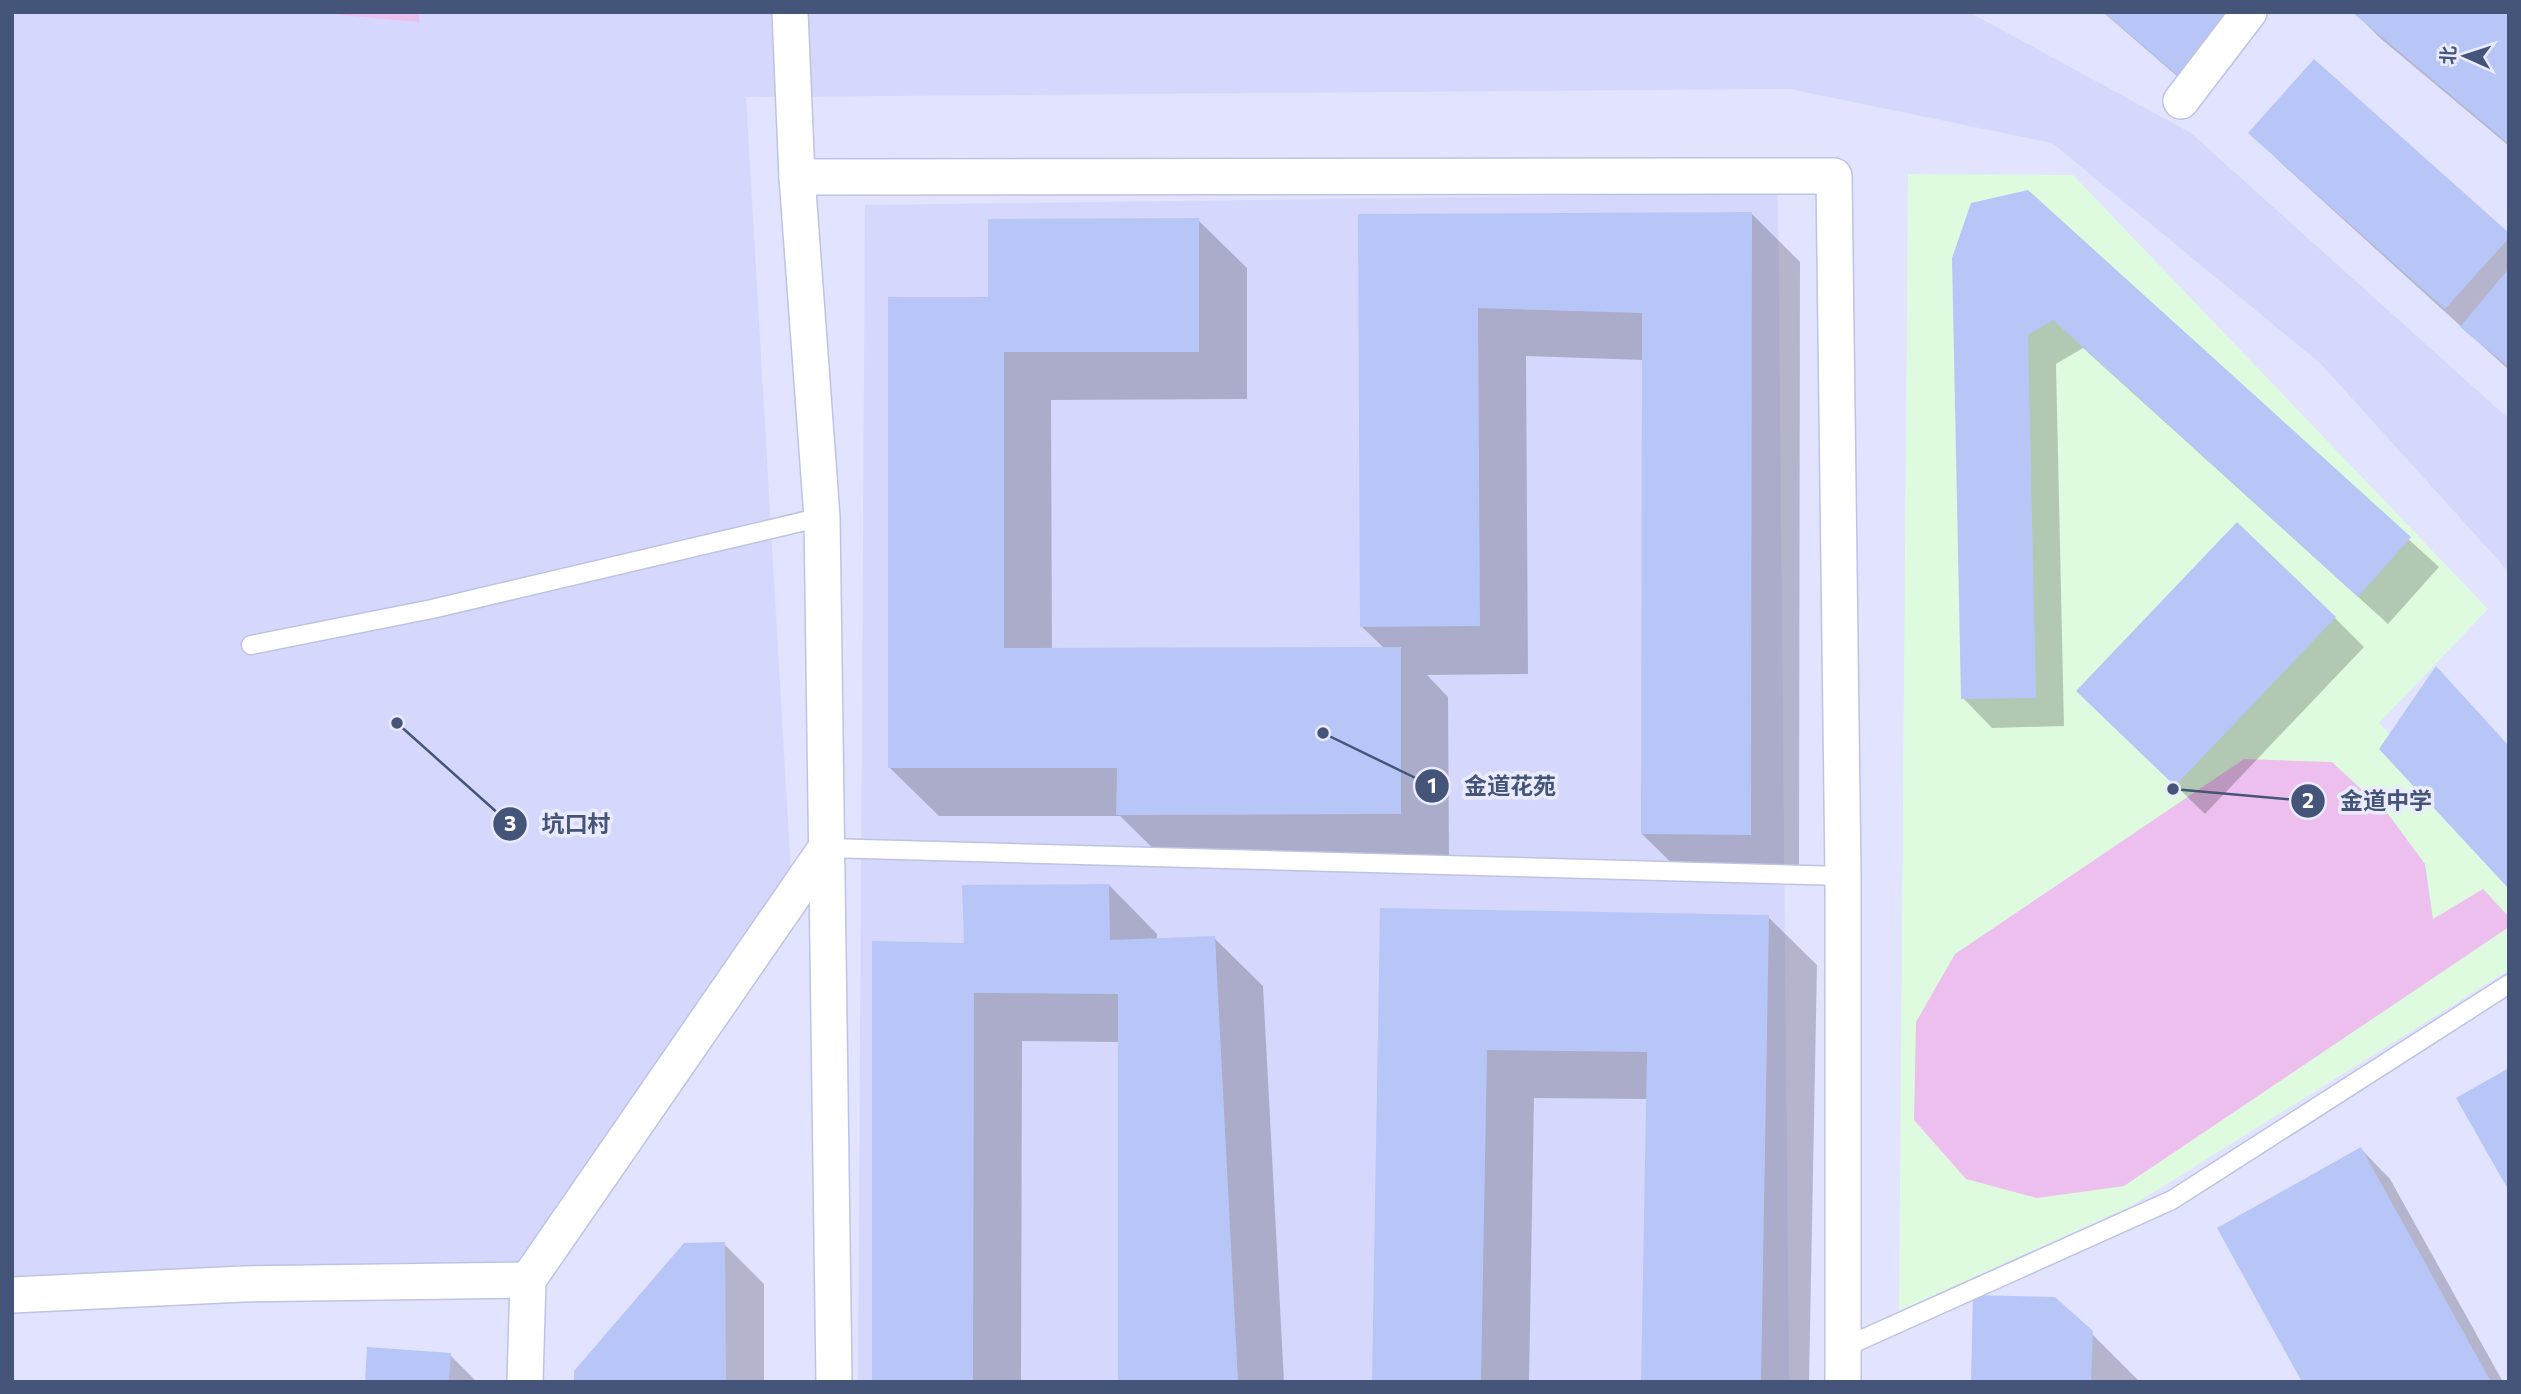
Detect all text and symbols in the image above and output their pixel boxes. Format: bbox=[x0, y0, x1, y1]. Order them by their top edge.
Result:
north arrow bbox=[2430, 21, 2500, 91]
text: 北 bbox=[2436, 45, 2460, 65]
callout: 金道花苑 bbox=[1415, 764, 1570, 808]
text: 金道花苑 bbox=[1464, 771, 1556, 799]
text: 1 bbox=[1427, 772, 1437, 797]
callout: 金道中学 bbox=[2291, 779, 2446, 823]
text: 金道中学 bbox=[2340, 786, 2432, 814]
text: 2 bbox=[2302, 787, 2314, 812]
callout: 坑口村 bbox=[493, 802, 625, 846]
text: 坑口村 bbox=[542, 809, 611, 837]
text: 3 bbox=[504, 810, 516, 835]

